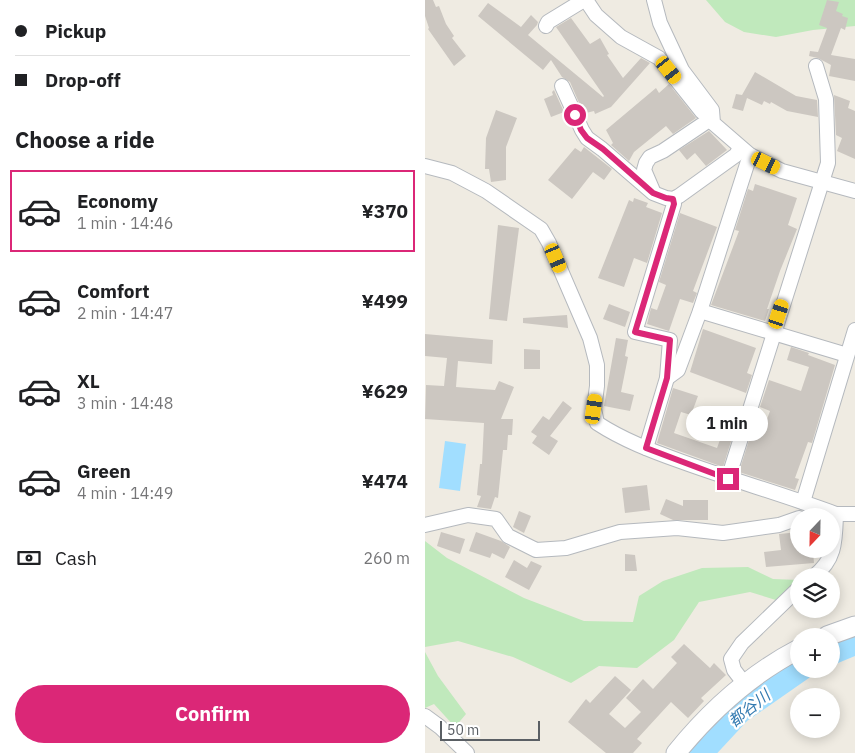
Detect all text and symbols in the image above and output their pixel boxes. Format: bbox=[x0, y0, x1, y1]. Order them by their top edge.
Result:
text: Pickup bbox=[45, 19, 106, 43]
car bbox=[653, 54, 684, 86]
text: Drop-off bbox=[45, 68, 121, 92]
route start bbox=[564, 104, 586, 126]
text: Choose a ride bbox=[15, 125, 155, 154]
car bbox=[749, 150, 782, 176]
icon: car bbox=[17, 189, 62, 234]
text: Economy bbox=[77, 189, 158, 213]
text: ¥370 bbox=[361, 199, 408, 223]
text: 1 min · 14:46 bbox=[77, 213, 173, 233]
car bbox=[543, 241, 568, 275]
icon: car bbox=[17, 279, 62, 324]
text: Comfort bbox=[77, 279, 150, 303]
text: ¥499 bbox=[361, 289, 408, 313]
car bbox=[767, 297, 790, 331]
text: 2 min · 14:47 bbox=[77, 303, 173, 323]
icon: car bbox=[17, 369, 62, 414]
text: XL bbox=[77, 369, 100, 393]
text: ¥629 bbox=[361, 379, 408, 403]
text: 3 min · 14:48 bbox=[77, 393, 173, 413]
car bbox=[584, 393, 603, 425]
callout: 1 min bbox=[687, 406, 769, 442]
text: 1 min bbox=[706, 413, 748, 433]
icon: car bbox=[17, 459, 62, 504]
text: Green bbox=[77, 459, 131, 483]
route end bbox=[717, 468, 739, 490]
text: ¥474 bbox=[361, 469, 408, 493]
text: 4 min · 14:49 bbox=[77, 483, 173, 503]
north arrow bbox=[790, 508, 840, 558]
map controls bbox=[790, 508, 840, 738]
icon: cash bbox=[15, 544, 43, 572]
text: Cash bbox=[55, 546, 97, 570]
text: 260 m bbox=[363, 548, 410, 568]
button: layers bbox=[790, 568, 840, 618]
button: + bbox=[790, 628, 840, 678]
water label: 都谷川 bbox=[724, 684, 775, 731]
button: Confirm bbox=[15, 685, 410, 743]
button: − bbox=[790, 688, 840, 738]
scale bar bbox=[440, 718, 540, 741]
text: 50 m bbox=[447, 721, 479, 739]

